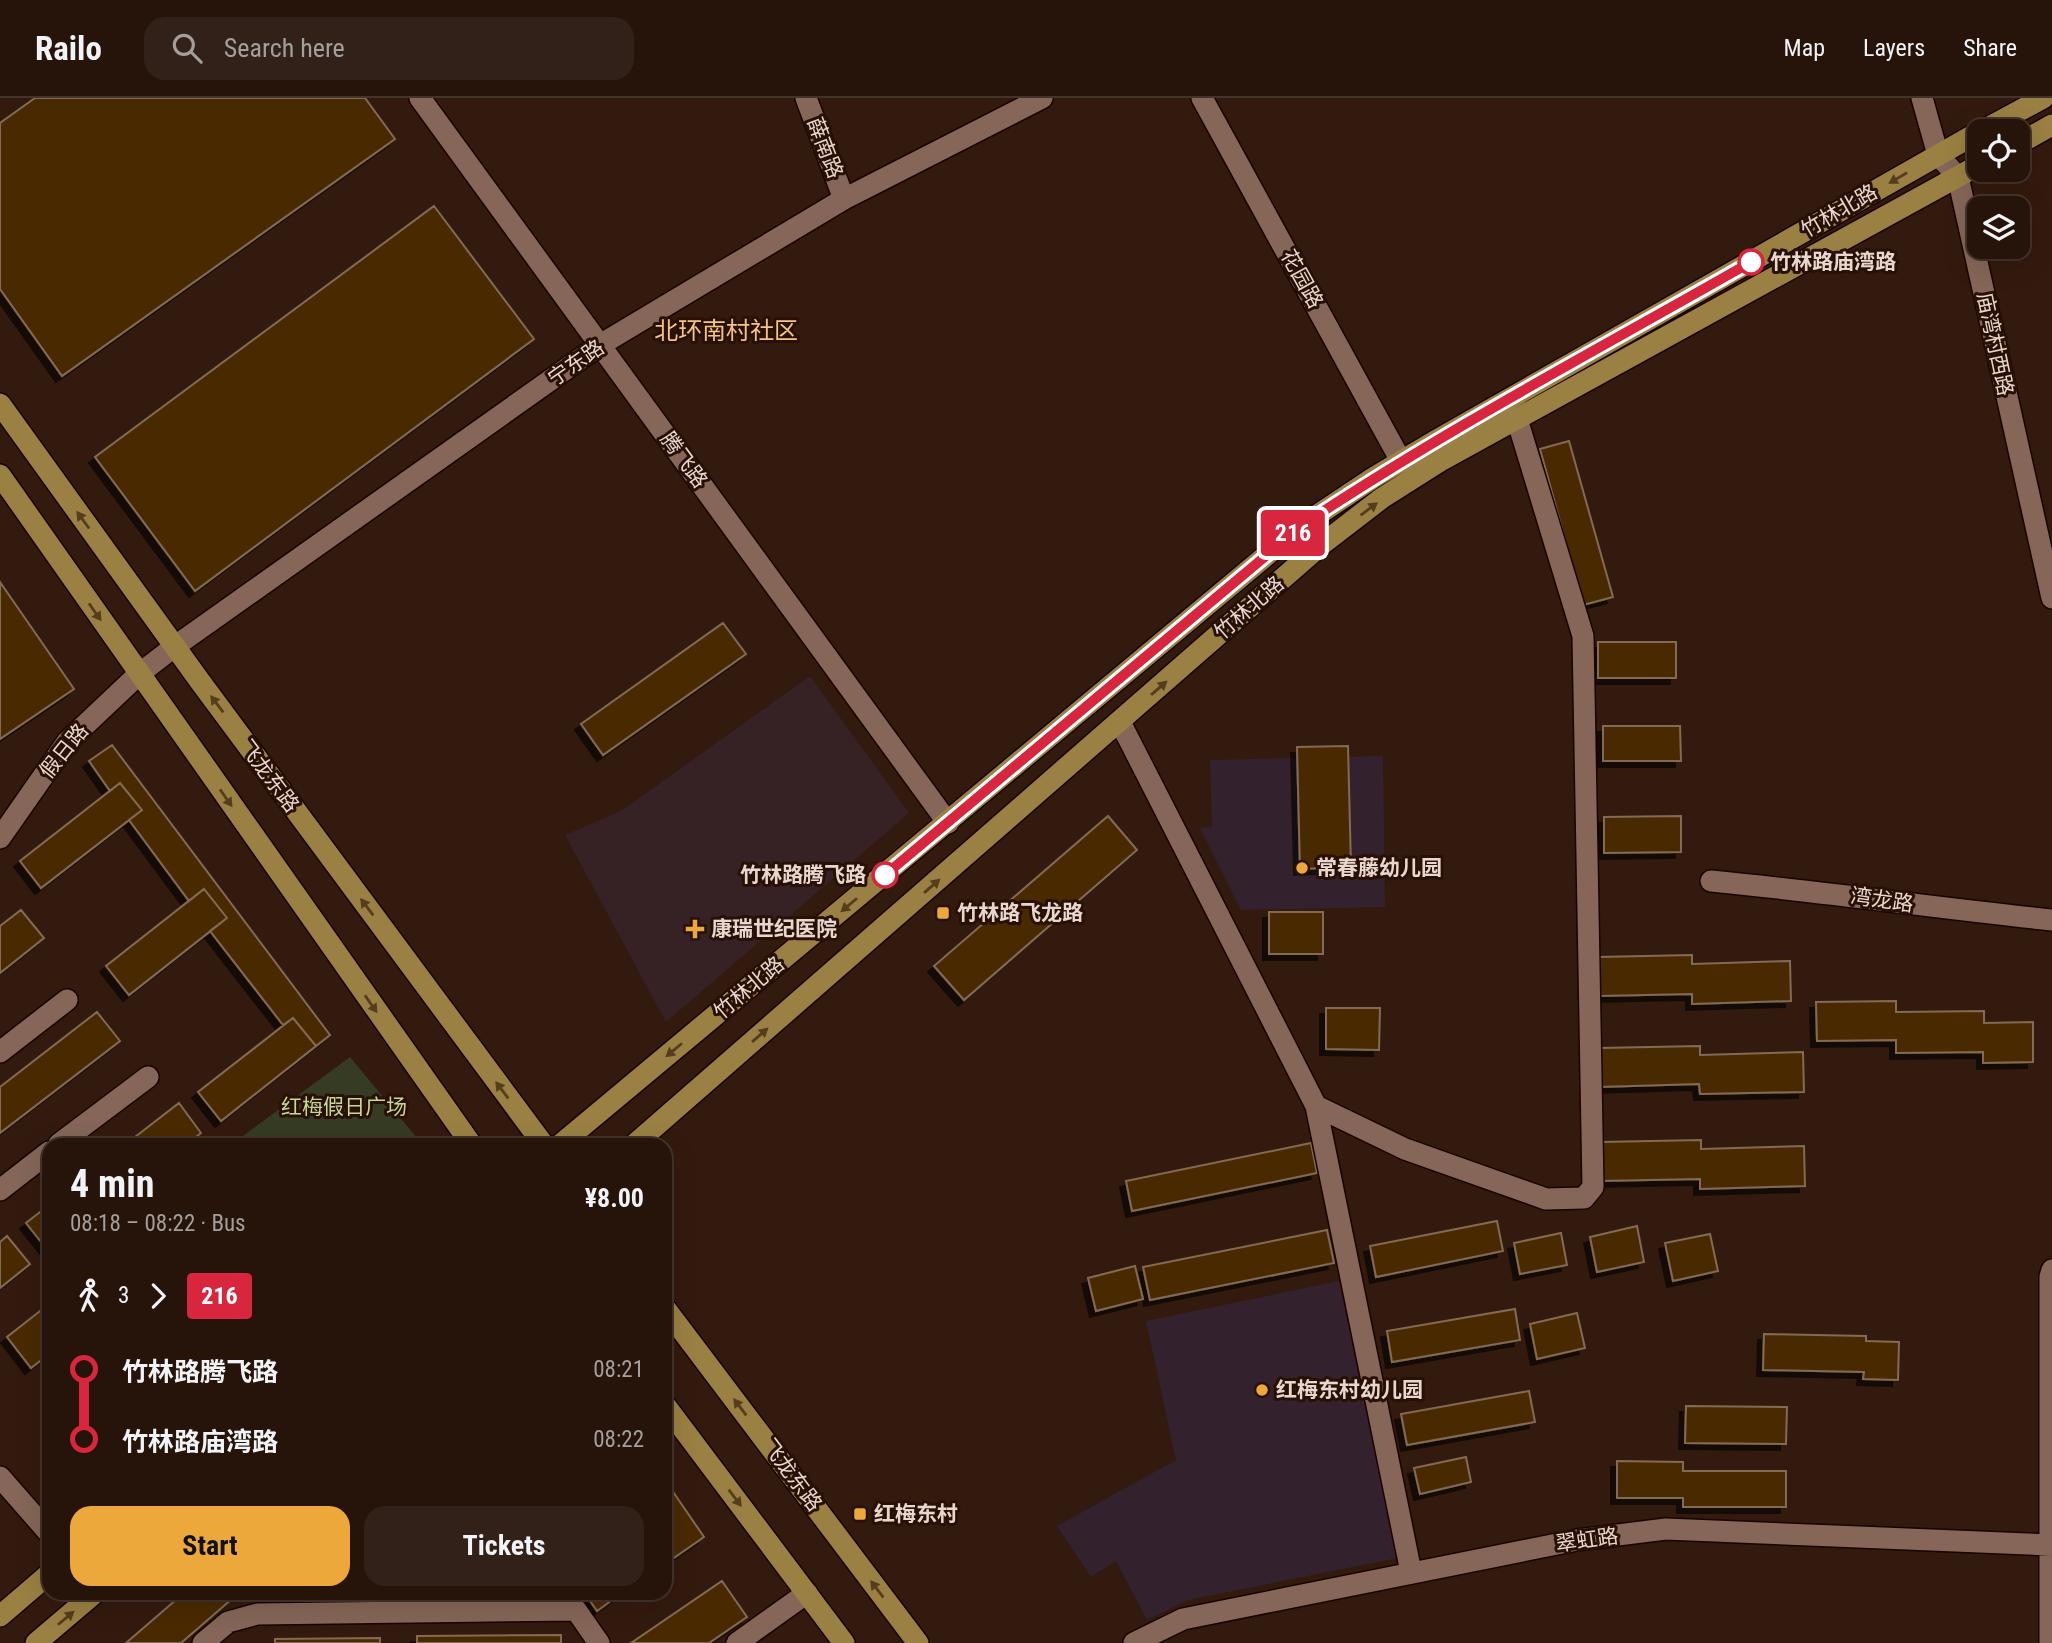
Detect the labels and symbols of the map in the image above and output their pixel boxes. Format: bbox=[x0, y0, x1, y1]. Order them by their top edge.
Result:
street label: 薛南路 bbox=[803, 114, 847, 182]
one-way arrow bbox=[1889, 172, 1908, 184]
street label: 竹林北路 bbox=[1797, 180, 1881, 242]
street label: 花园路 bbox=[1276, 246, 1328, 312]
marker: 竹林路庙湾路 bbox=[1738, 249, 1764, 275]
place label: 竹林路庙湾路 bbox=[1770, 250, 1896, 274]
street label: 庙湾村西路 bbox=[1972, 290, 2018, 398]
district label: 北环南村社区 bbox=[654, 317, 798, 345]
street label: 宁东路 bbox=[543, 335, 609, 391]
street label: 腾飞路 bbox=[656, 427, 712, 493]
one-way arrow bbox=[1360, 502, 1378, 516]
line badge: 216 bbox=[1253, 510, 1333, 556]
one-way arrow bbox=[77, 511, 91, 529]
street label: 竹林北路 bbox=[1209, 571, 1289, 645]
one-way arrow bbox=[88, 603, 102, 621]
one-way arrow bbox=[1150, 681, 1167, 696]
one-way arrow bbox=[209, 696, 224, 714]
street label: 假日路 bbox=[35, 719, 93, 783]
street label: 飞龙东路 bbox=[234, 735, 304, 817]
one-way arrow bbox=[219, 789, 233, 807]
place label: 常春藤幼儿园 bbox=[1316, 856, 1442, 880]
marker: 常春藤幼儿园 bbox=[1294, 860, 1310, 876]
marker: 竹林路腾飞路 bbox=[872, 862, 898, 888]
place label: 竹林路腾飞路 bbox=[740, 863, 866, 887]
one-way arrow bbox=[923, 878, 941, 894]
street label: 湾龙路 bbox=[1849, 884, 1915, 916]
one-way arrow bbox=[841, 897, 858, 912]
one-way arrow bbox=[360, 898, 374, 916]
place label: 竹林路飞龙路 bbox=[957, 901, 1083, 925]
marker: 竹林路飞龙路 bbox=[935, 905, 951, 921]
place label: 康瑞世纪医院 bbox=[711, 917, 837, 941]
marker: 康瑞世纪医院 bbox=[685, 919, 705, 939]
street label: 竹林北路 bbox=[709, 952, 789, 1024]
one-way arrow bbox=[364, 995, 378, 1013]
one-way arrow bbox=[752, 1028, 769, 1044]
one-way arrow bbox=[666, 1042, 683, 1057]
one-way arrow bbox=[495, 1081, 509, 1099]
park label: 红梅假日广场 bbox=[281, 1095, 407, 1119]
place label: 红梅东村幼儿园 bbox=[1276, 1378, 1423, 1402]
marker: 红梅东村幼儿园 bbox=[1254, 1382, 1270, 1398]
one-way arrow bbox=[733, 1398, 747, 1416]
street label: 飞龙东路 bbox=[757, 1434, 827, 1516]
one-way arrow bbox=[728, 1489, 742, 1507]
place label: 红梅东村 bbox=[874, 1502, 958, 1526]
marker: 红梅东村 bbox=[852, 1506, 868, 1522]
street label: 翠虹路 bbox=[1554, 1524, 1620, 1556]
one-way arrow bbox=[870, 1580, 885, 1598]
one-way arrow bbox=[57, 1610, 75, 1626]

